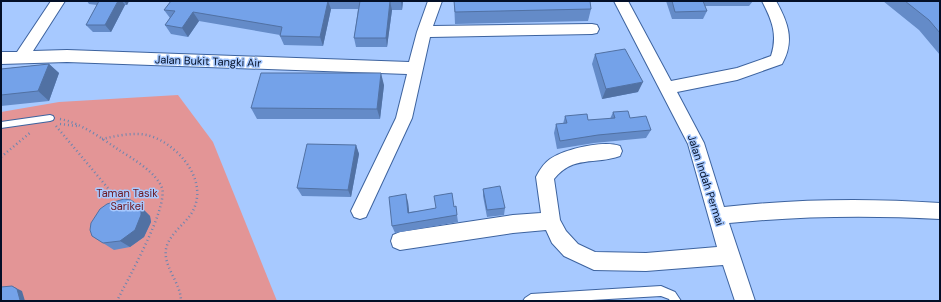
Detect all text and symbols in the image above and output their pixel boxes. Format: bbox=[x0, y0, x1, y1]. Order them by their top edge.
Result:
street label: Jalan Bukit Tangki Air bbox=[155, 52, 261, 70]
street label: Jalan Indah Permai bbox=[685, 133, 727, 227]
park label: Taman Tasik Sarikei bbox=[96, 186, 158, 213]

